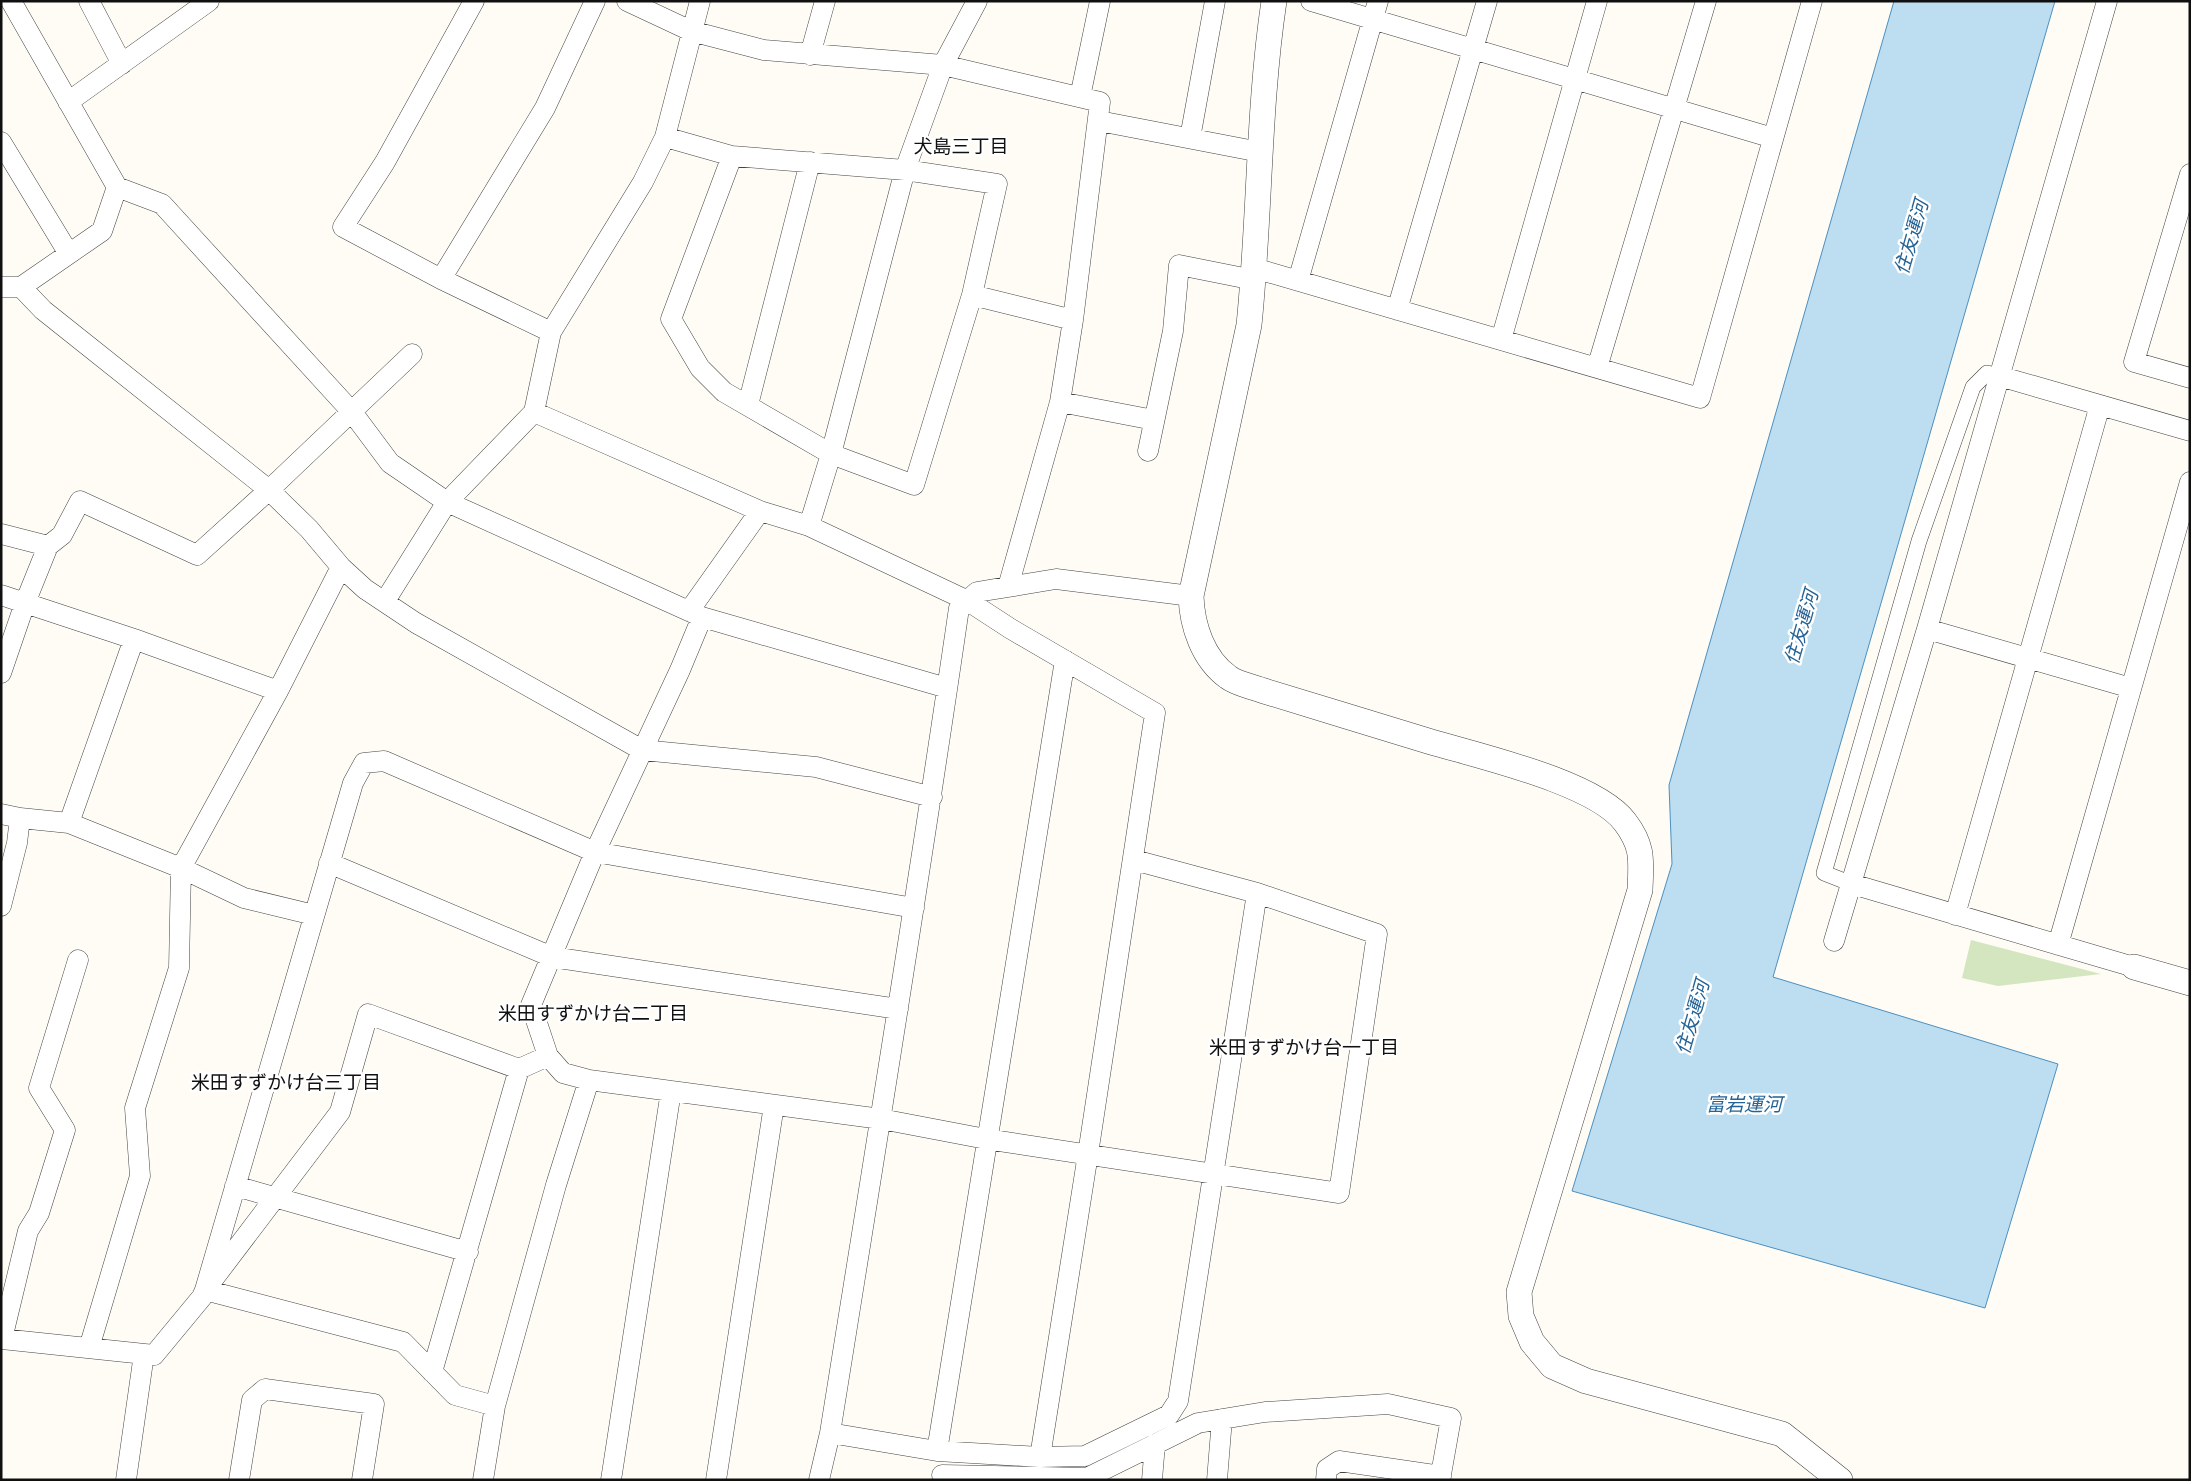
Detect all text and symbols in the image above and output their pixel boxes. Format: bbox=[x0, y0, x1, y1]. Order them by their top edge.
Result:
district label: 犬島三丁目 bbox=[913, 133, 1009, 159]
water label: 住友運河 bbox=[1888, 193, 1935, 277]
water label: 住友運河 bbox=[1778, 583, 1825, 667]
water label: 住友運河 bbox=[1669, 973, 1716, 1057]
district label: 米田すずかけ台二丁目 bbox=[498, 1000, 688, 1026]
district label: 米田すずかけ台一丁目 bbox=[1209, 1034, 1399, 1060]
district label: 米田すずかけ台三丁目 bbox=[191, 1069, 381, 1095]
water label: 富岩運河 bbox=[1706, 1091, 1786, 1117]

